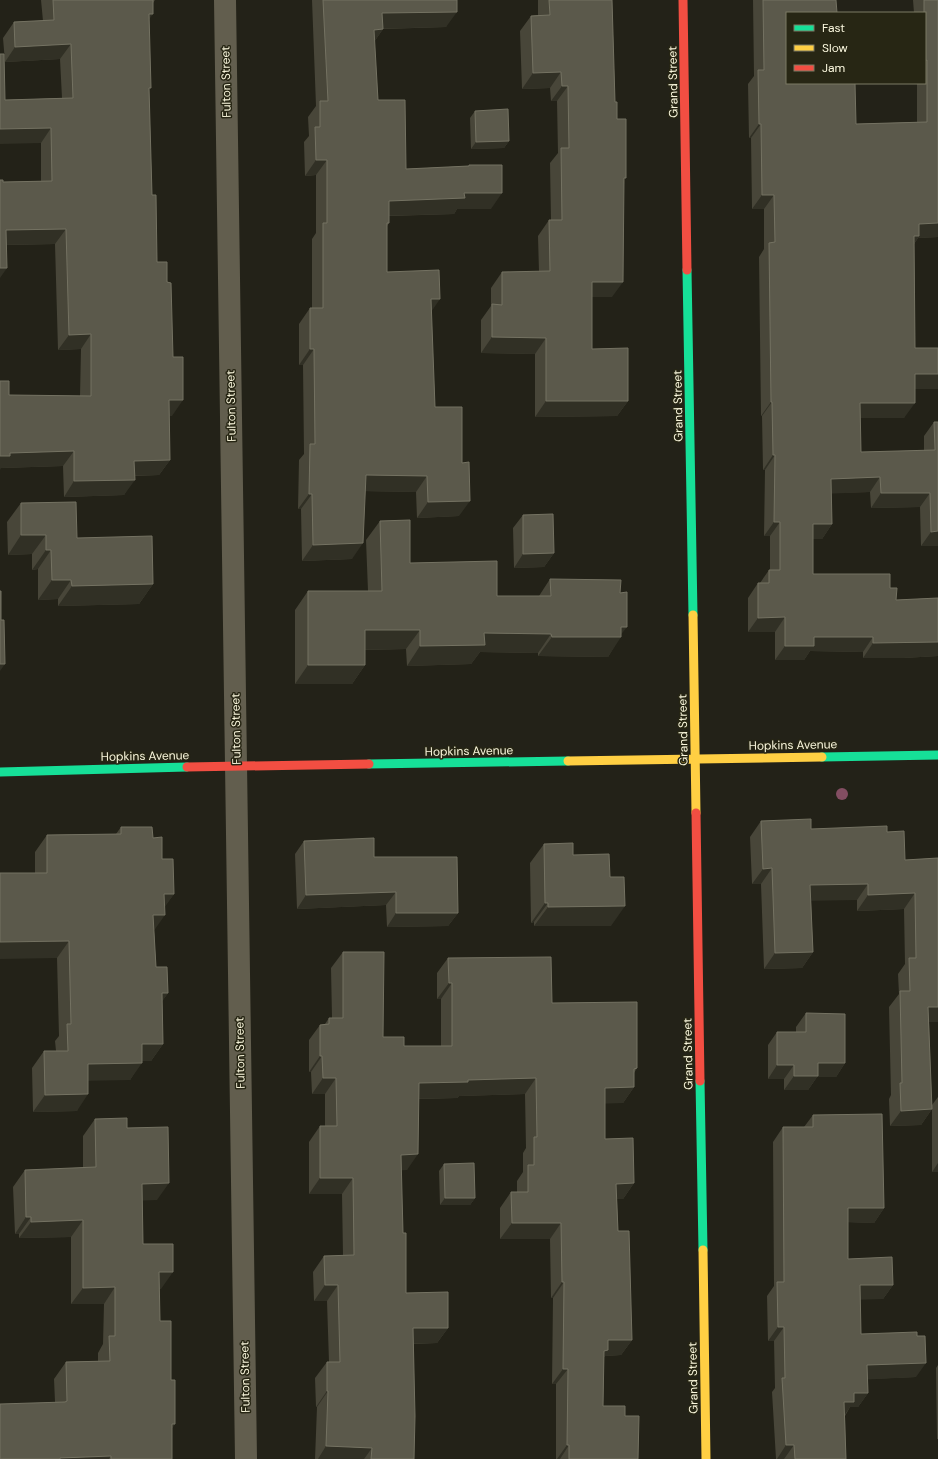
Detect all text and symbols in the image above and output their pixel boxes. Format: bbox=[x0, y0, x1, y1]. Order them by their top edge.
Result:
legend bbox=[786, 12, 926, 84]
text: Fast bbox=[822, 20, 845, 36]
text: Slow bbox=[822, 40, 848, 56]
street label: Fulton Street bbox=[217, 46, 235, 118]
street label: Grand Street bbox=[664, 46, 682, 118]
text: Jam bbox=[822, 60, 845, 76]
street label: Fulton Street bbox=[222, 370, 240, 442]
street label: Grand Street bbox=[669, 370, 687, 442]
street label: Fulton Street bbox=[227, 693, 245, 765]
street label: Grand Street bbox=[674, 694, 692, 766]
street label: Hopkins Avenue bbox=[749, 736, 838, 754]
street label: Hopkins Avenue bbox=[425, 742, 514, 760]
street label: Hopkins Avenue bbox=[101, 747, 190, 765]
street label: Fulton Street bbox=[231, 1017, 249, 1089]
street label: Grand Street bbox=[679, 1018, 697, 1090]
street label: Fulton Street bbox=[236, 1341, 254, 1413]
street label: Grand Street bbox=[684, 1342, 702, 1414]

